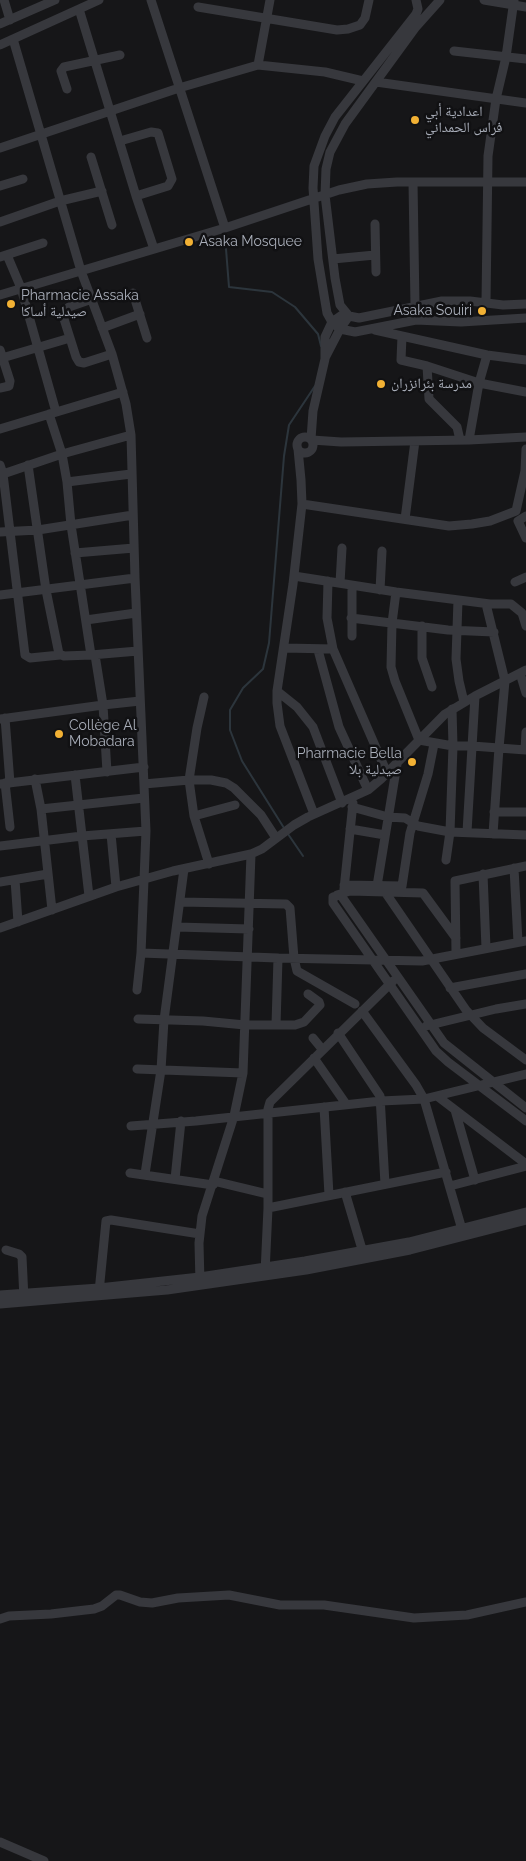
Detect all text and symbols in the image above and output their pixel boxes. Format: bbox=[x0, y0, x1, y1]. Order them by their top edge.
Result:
place label: اعدادية أبي فراس الحمداني bbox=[425, 104, 502, 136]
marker: اعدادية أبي فراس الحمداني bbox=[409, 114, 421, 126]
place label: Asaka Mosquee bbox=[199, 234, 302, 250]
marker: Asaka Mosquee bbox=[183, 236, 195, 248]
place label: Pharmacie Assaka صيدلية أساكا bbox=[21, 288, 139, 321]
marker: Pharmacie Assaka صيدلية أساكا bbox=[5, 298, 17, 310]
place label: Asaka Souiri bbox=[393, 303, 472, 319]
marker: Asaka Souiri bbox=[476, 305, 488, 317]
place label: مدرسة بئرانزران bbox=[391, 376, 472, 392]
marker: مدرسة بئرانزران bbox=[375, 378, 387, 390]
place label: Collège Al Mobadara bbox=[69, 718, 136, 750]
marker: Collège Al Mobadara bbox=[53, 728, 65, 740]
place label: Pharmacie Bella صيدلية بلا bbox=[297, 746, 402, 779]
marker: Pharmacie Bella صيدلية بلا bbox=[406, 756, 418, 768]

